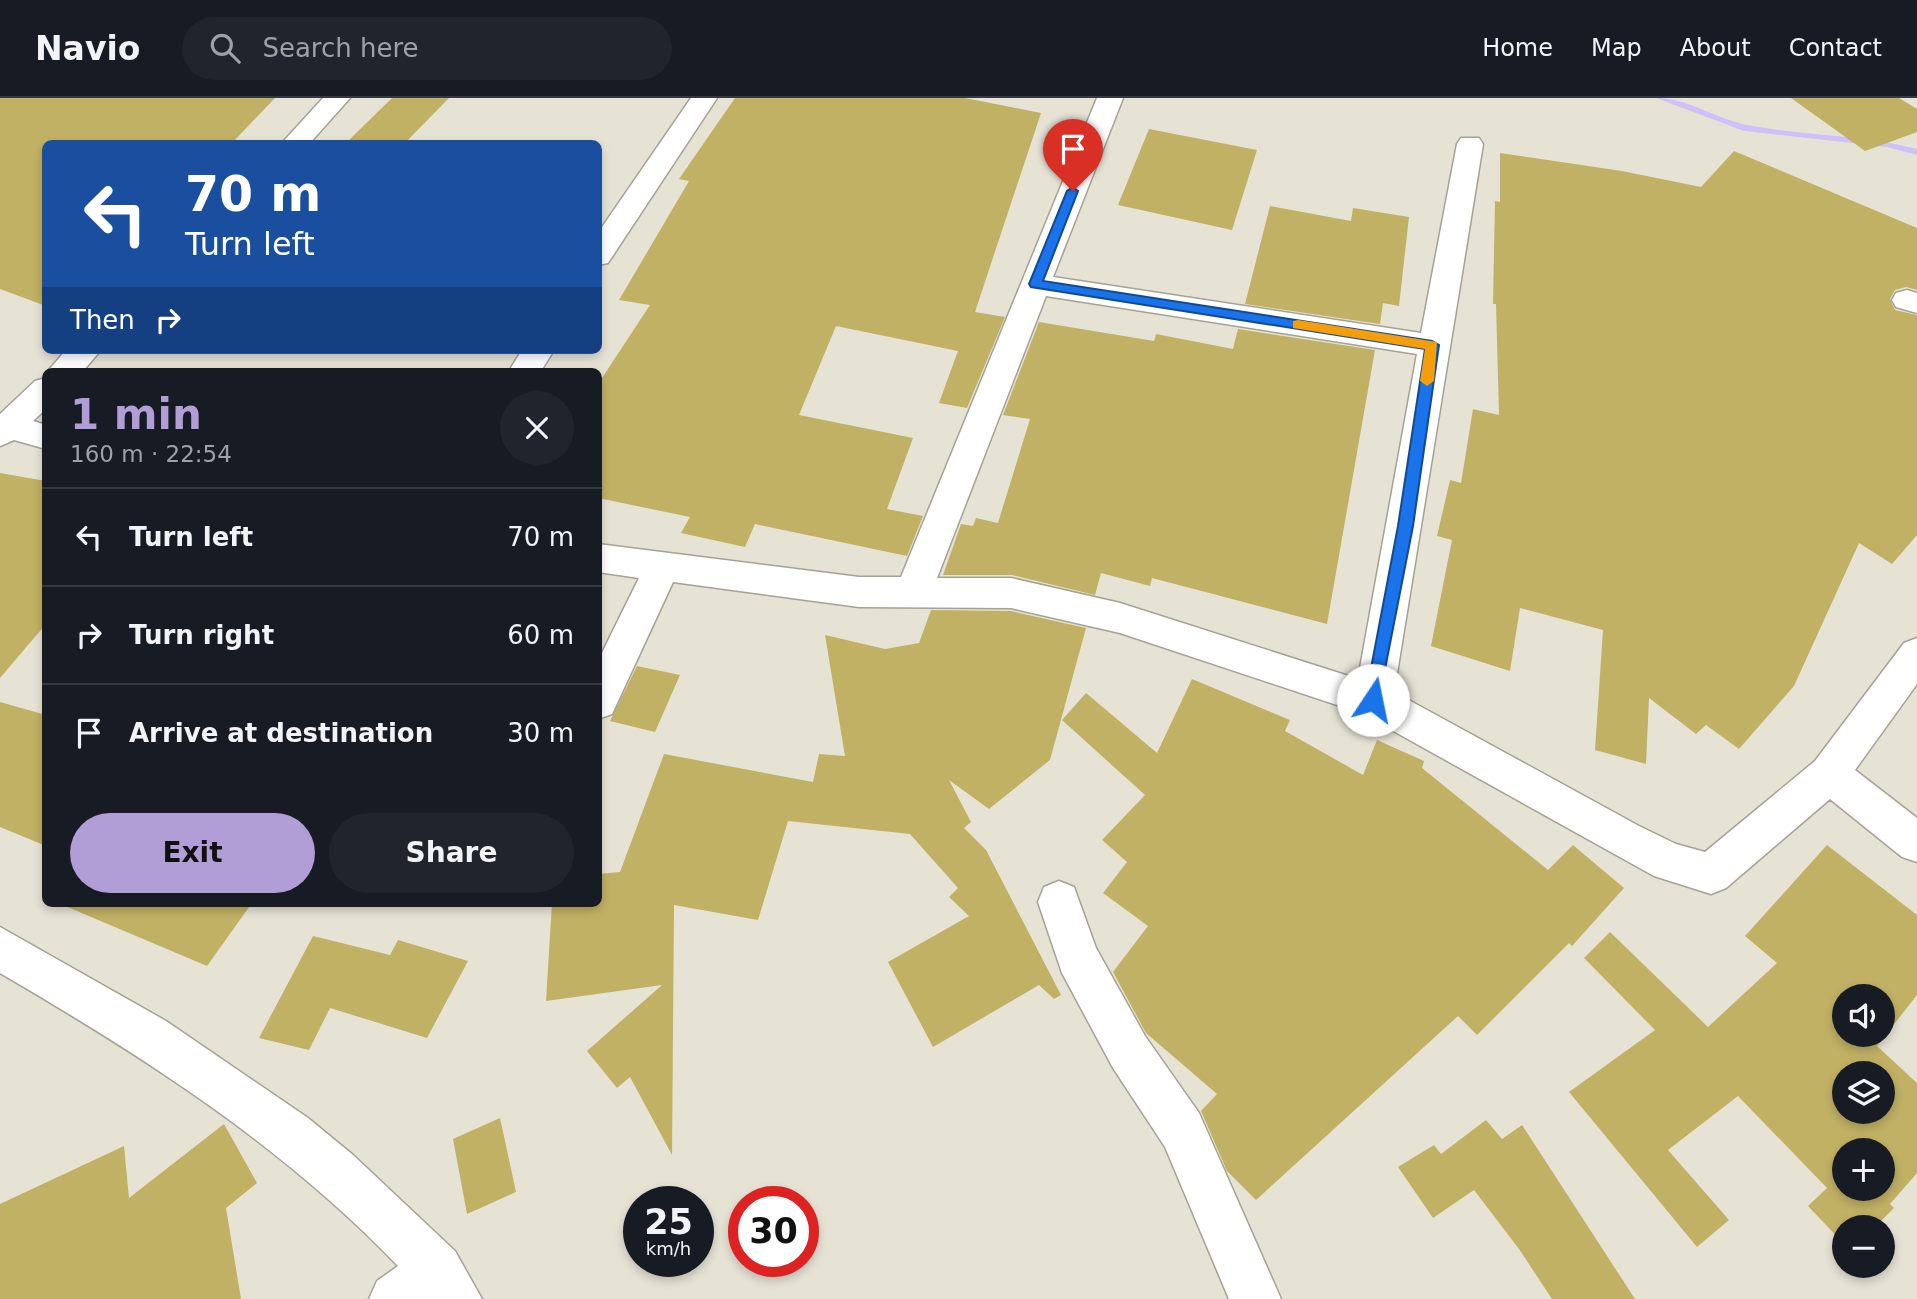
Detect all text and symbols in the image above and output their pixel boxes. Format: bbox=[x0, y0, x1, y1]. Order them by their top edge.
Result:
search box bbox=[182, 17, 672, 80]
text: Navio bbox=[35, 29, 140, 68]
icon: search bbox=[206, 29, 244, 67]
text: Search here bbox=[262, 33, 419, 63]
text: Home bbox=[1482, 34, 1553, 62]
text: Map bbox=[1591, 34, 1642, 62]
text: About bbox=[1680, 34, 1751, 62]
text: Contact bbox=[1789, 34, 1882, 62]
pin bbox=[1043, 119, 1103, 191]
icon: arrive bbox=[1054, 130, 1092, 168]
text: 70 m bbox=[185, 166, 321, 223]
icon: left bbox=[70, 168, 161, 259]
text: Turn left bbox=[185, 225, 315, 263]
icon: right bbox=[149, 301, 187, 339]
text: Then bbox=[70, 305, 135, 335]
text: 1 min bbox=[70, 390, 202, 439]
button: close bbox=[500, 391, 574, 465]
text: 160 m · 22:54 bbox=[70, 441, 232, 467]
icon: left bbox=[70, 518, 108, 556]
text: Turn left bbox=[129, 522, 253, 552]
text: 70 m bbox=[507, 522, 574, 552]
icon: right bbox=[70, 616, 108, 654]
text: Turn right bbox=[129, 620, 274, 650]
text: 60 m bbox=[507, 620, 574, 650]
position arrow bbox=[1336, 663, 1410, 737]
icon: arrive bbox=[70, 714, 108, 752]
text: Arrive at destination bbox=[129, 718, 433, 748]
text: 30 m bbox=[507, 718, 574, 748]
button: Exit bbox=[70, 813, 315, 893]
button: Share bbox=[329, 813, 574, 893]
map controls bbox=[1832, 984, 1895, 1278]
button: sound bbox=[1832, 984, 1895, 1047]
button: layers bbox=[1832, 1061, 1895, 1124]
button: + bbox=[1832, 1138, 1895, 1201]
speed limit sign: 30 bbox=[728, 1186, 819, 1277]
text: 25 bbox=[644, 1202, 693, 1242]
button: − bbox=[1832, 1215, 1895, 1278]
text: km/h bbox=[646, 1238, 691, 1259]

